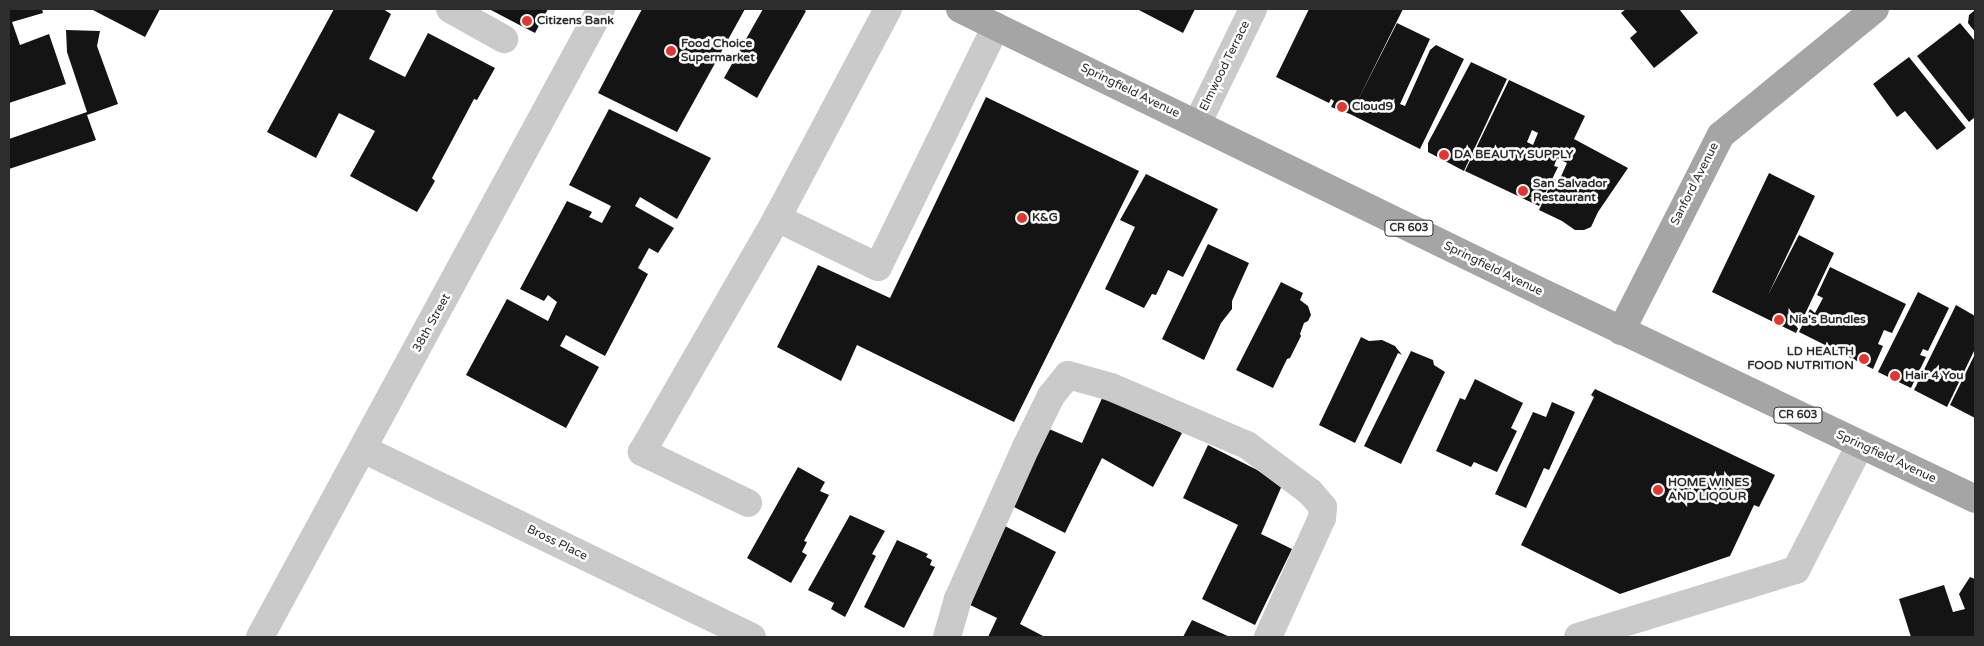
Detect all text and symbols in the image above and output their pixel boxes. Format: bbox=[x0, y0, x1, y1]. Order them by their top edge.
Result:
place label: Citizens Bank bbox=[537, 14, 614, 28]
marker: Citizens Bank bbox=[521, 15, 533, 27]
street label: Elmwood Terrace bbox=[1197, 19, 1253, 113]
place label: Food Choice Supermarket bbox=[681, 37, 755, 65]
marker: Food Choice Supermarket bbox=[665, 45, 677, 57]
street label: Springfield Avenue bbox=[1078, 61, 1182, 121]
place label: Cloud9 bbox=[1352, 100, 1393, 114]
marker: Cloud9 bbox=[1336, 101, 1348, 113]
street label: Sanford Avenue bbox=[1668, 140, 1722, 228]
place label: DA BEAUTY SUPPLY bbox=[1454, 148, 1573, 162]
marker: DA BEAUTY SUPPLY bbox=[1438, 149, 1450, 161]
place label: San Salvador Restaurant bbox=[1533, 177, 1607, 205]
marker: San Salvador Restaurant bbox=[1517, 185, 1529, 197]
place label: K&G bbox=[1032, 211, 1058, 225]
marker: K&G bbox=[1016, 212, 1028, 224]
road number: CR 603 bbox=[1384, 220, 1434, 237]
street label: Springfield Avenue bbox=[1441, 239, 1545, 299]
street label: 38th Street bbox=[410, 291, 454, 355]
place label: Nia's Bundles bbox=[1789, 313, 1866, 327]
marker: Nia's Bundles bbox=[1773, 314, 1785, 326]
place label: LD HEALTH FOOD NUTRITION bbox=[1747, 345, 1854, 373]
marker: LD HEALTH FOOD NUTRITION bbox=[1858, 353, 1870, 365]
place label: Hair 4 You bbox=[1905, 369, 1964, 383]
marker: Hair 4 You bbox=[1889, 370, 1901, 382]
road number: CR 603 bbox=[1773, 406, 1823, 424]
street label: Springfield Avenue bbox=[1834, 428, 1938, 486]
place label: HOME WINES AND LIQOUR bbox=[1668, 476, 1749, 504]
marker: HOME WINES AND LIQOUR bbox=[1652, 484, 1664, 496]
street label: Bross Place bbox=[524, 522, 590, 564]

